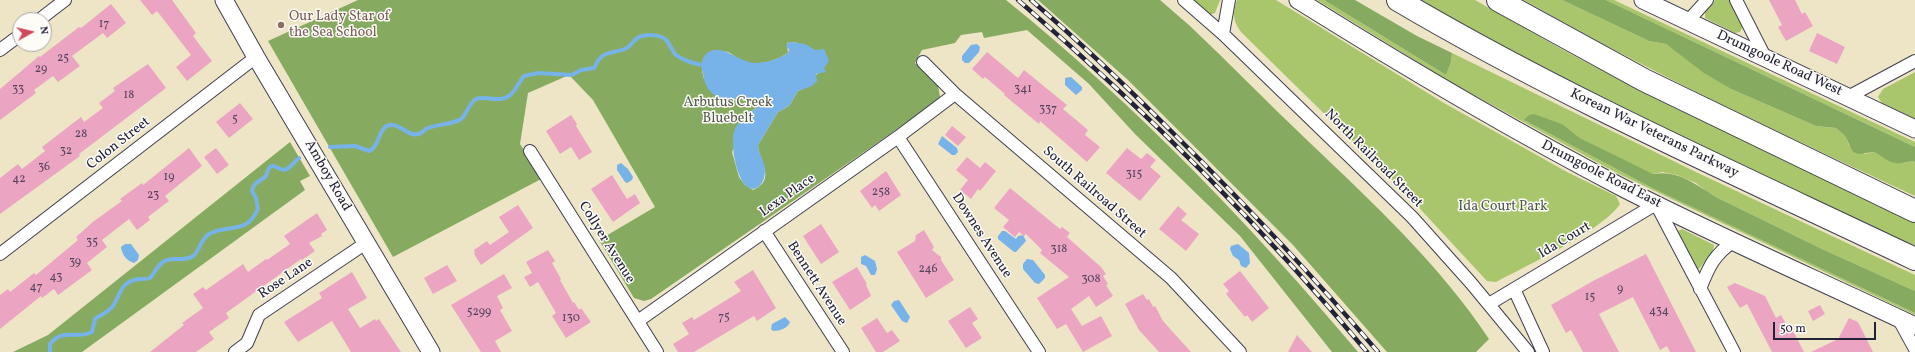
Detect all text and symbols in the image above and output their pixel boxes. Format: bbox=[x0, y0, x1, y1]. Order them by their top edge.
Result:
place label: Our Lady Star of the Sea School bbox=[289, 9, 389, 42]
north arrow bbox=[12, 12, 52, 52]
house number: 17 bbox=[99, 18, 109, 32]
marker: Our Lady Star of the Sea School bbox=[276, 20, 286, 30]
text: N bbox=[35, 25, 51, 35]
street label: Drumgoole Road West bbox=[1713, 27, 1845, 101]
house number: 25 bbox=[57, 52, 69, 66]
house number: 29 bbox=[35, 63, 47, 77]
house number: 33 bbox=[12, 83, 24, 97]
house number: 341 bbox=[1014, 83, 1032, 97]
street label: Korean War Veterans Parkway bbox=[1567, 86, 1741, 182]
house number: 18 bbox=[124, 89, 134, 103]
park label: Arbutus Creek Bluebelt bbox=[684, 95, 772, 128]
house number: 337 bbox=[1039, 103, 1057, 117]
street label: North Railroad Street bbox=[1320, 106, 1426, 212]
house number: 5 bbox=[232, 113, 238, 127]
street label: Colon Street bbox=[84, 114, 154, 174]
house number: 28 bbox=[75, 128, 87, 142]
street label: Drumgoole Road East bbox=[1538, 137, 1664, 213]
street label: Amboy Road bbox=[300, 138, 354, 214]
street label: South Railroad Street bbox=[1039, 143, 1149, 243]
house number: 32 bbox=[60, 145, 72, 159]
house number: 36 bbox=[38, 161, 50, 175]
house number: 315 bbox=[1126, 168, 1142, 182]
house number: 19 bbox=[164, 171, 174, 185]
street label: Lexa Place bbox=[757, 171, 819, 221]
house number: 42 bbox=[12, 173, 26, 187]
house number: 258 bbox=[872, 186, 890, 200]
house number: 23 bbox=[147, 189, 159, 203]
street label: Downes Avenue bbox=[947, 190, 1015, 282]
street label: Collyer Avenue bbox=[574, 199, 638, 287]
park label: Ida Court Park bbox=[1458, 199, 1548, 215]
street label: Ida Court bbox=[1536, 219, 1594, 263]
house number: 35 bbox=[86, 236, 98, 250]
street label: Bennett Avenue bbox=[783, 239, 849, 329]
house number: 318 bbox=[1051, 243, 1067, 257]
street label: Rose Lane bbox=[256, 255, 316, 303]
house number: 39 bbox=[69, 256, 81, 270]
house number: 246 bbox=[918, 263, 938, 277]
house number: 43 bbox=[50, 271, 62, 285]
house number: 308 bbox=[1081, 273, 1101, 287]
house number: 47 bbox=[30, 281, 42, 295]
house number: 9 bbox=[1617, 283, 1623, 297]
house number: 15 bbox=[1585, 291, 1595, 305]
house number: 434 bbox=[1649, 305, 1669, 319]
house number: 5299 bbox=[467, 306, 491, 320]
house number: 75 bbox=[718, 311, 730, 325]
house number: 130 bbox=[562, 312, 580, 326]
scale bar bbox=[1775, 314, 1878, 340]
text: 50 m bbox=[1780, 321, 1806, 337]

